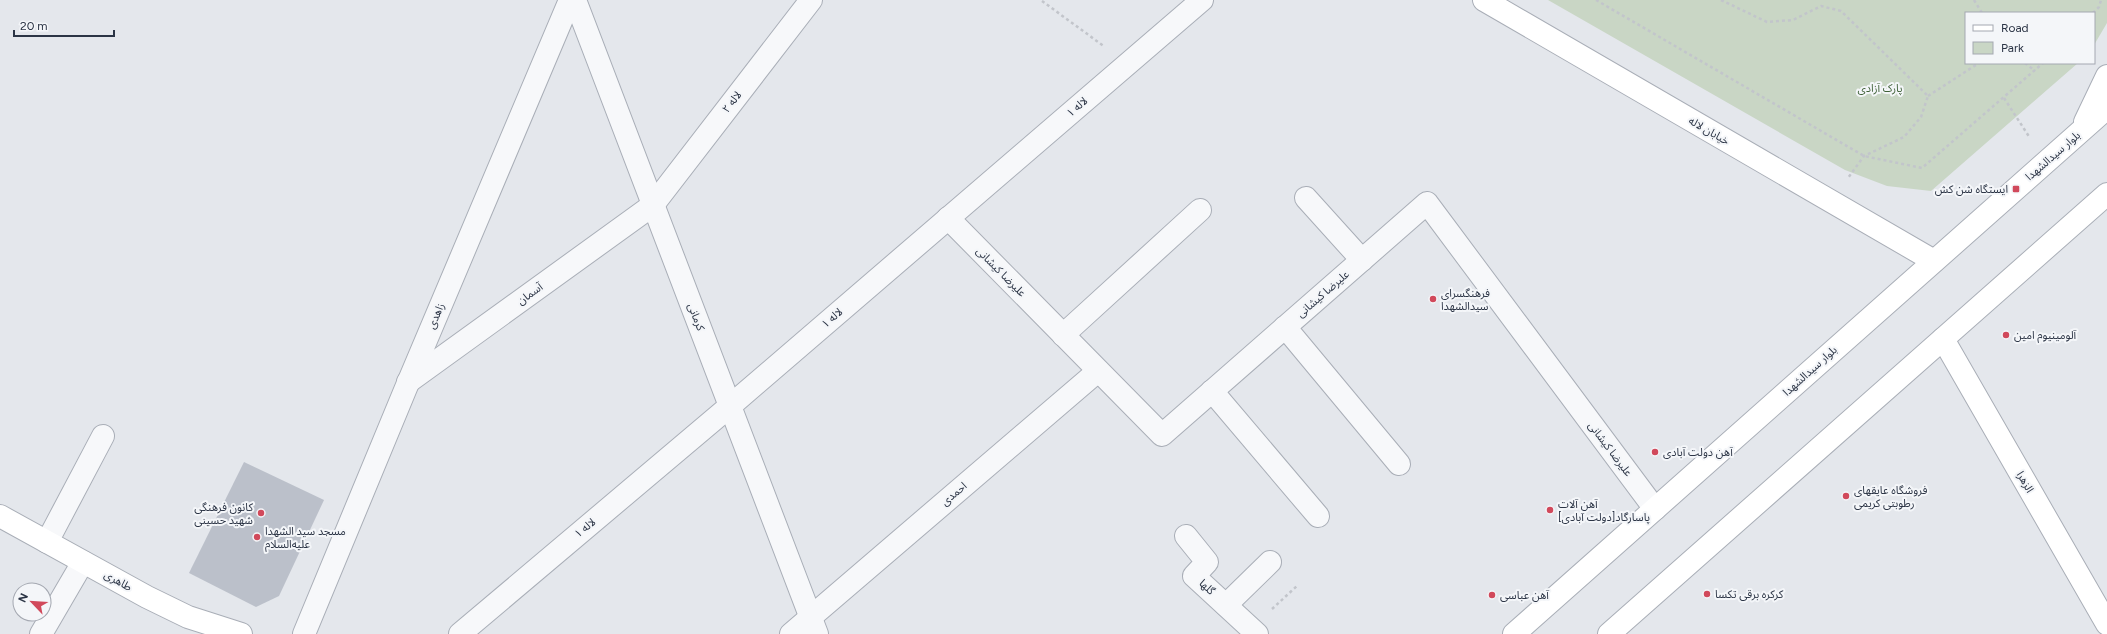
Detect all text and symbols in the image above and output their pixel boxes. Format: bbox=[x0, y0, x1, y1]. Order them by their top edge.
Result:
scale bar bbox=[14, 12, 114, 38]
legend bbox=[1965, 12, 2095, 64]
text: 20 m bbox=[20, 19, 48, 33]
text: Road bbox=[2001, 21, 2029, 35]
text: Park bbox=[2001, 41, 2024, 55]
park label: پارک آزادی bbox=[1857, 82, 1903, 96]
street label: لاله ۲ bbox=[720, 89, 744, 115]
street label: لاله ۱ bbox=[1064, 94, 1090, 120]
street label: خیابان لاله bbox=[1686, 114, 1732, 148]
street label: بلوار سیدالشهدا bbox=[2023, 129, 2083, 183]
place label: ایستگاه شن کش bbox=[1935, 183, 2008, 196]
marker: ایستگاه شن کش bbox=[2011, 184, 2021, 194]
street label: علیرضا کیشانی bbox=[973, 244, 1029, 300]
street label: علیرضا کیشانی bbox=[1294, 267, 1352, 320]
street label: آسمان bbox=[515, 280, 546, 308]
place label: فرهنگسرای سیدالشهدا bbox=[1441, 287, 1490, 313]
marker: فرهنگسرای سیدالشهدا bbox=[1428, 294, 1438, 304]
street label: زاهدی bbox=[425, 301, 447, 331]
street label: کرمانی bbox=[685, 301, 707, 333]
street label: لاله ۱ bbox=[819, 305, 845, 331]
place label: آلومینیوم امین bbox=[2014, 329, 2077, 343]
marker: آلومینیوم امین bbox=[2001, 330, 2011, 340]
street label: بلوار سیدالشهدا bbox=[1780, 343, 1840, 399]
street label: علیرضا کیشانی bbox=[1585, 419, 1635, 479]
place label: آهن دولت آبادی bbox=[1663, 446, 1734, 459]
marker: آهن دولت آبادی bbox=[1650, 447, 1660, 457]
street label: الزهرا bbox=[2014, 469, 2036, 495]
street label: احمدی bbox=[938, 479, 970, 509]
place label: فروشگاه عایقهای رطوبتی کریمی bbox=[1854, 484, 1927, 510]
marker: فروشگاه عایقهای رطوبتی کریمی bbox=[1841, 491, 1851, 501]
place label: آهن آلات پاسارگاد[دولت آبادی] bbox=[1558, 498, 1650, 525]
place label: کانون فرهنگی شهید حسینی bbox=[194, 501, 253, 527]
marker: آهن آلات پاسارگاد[دولت آبادی] bbox=[1545, 505, 1555, 515]
marker: کانون فرهنگی شهید حسینی bbox=[256, 508, 266, 518]
street label: لاله ۱ bbox=[572, 515, 598, 541]
place label: مسجد سید الشهدا علیه‌السلام bbox=[265, 525, 346, 552]
marker: مسجد سید الشهدا علیه‌السلام bbox=[252, 532, 262, 542]
street label: طاهری bbox=[102, 568, 134, 594]
street label: گلها bbox=[1196, 577, 1218, 598]
north arrow bbox=[12, 582, 52, 622]
place label: کرکره برقی تکسا bbox=[1715, 588, 1784, 601]
place label: آهن عباسی bbox=[1500, 589, 1550, 602]
marker: کرکره برقی تکسا bbox=[1702, 589, 1712, 599]
marker: آهن عباسی bbox=[1487, 590, 1497, 600]
text: N bbox=[16, 591, 31, 605]

